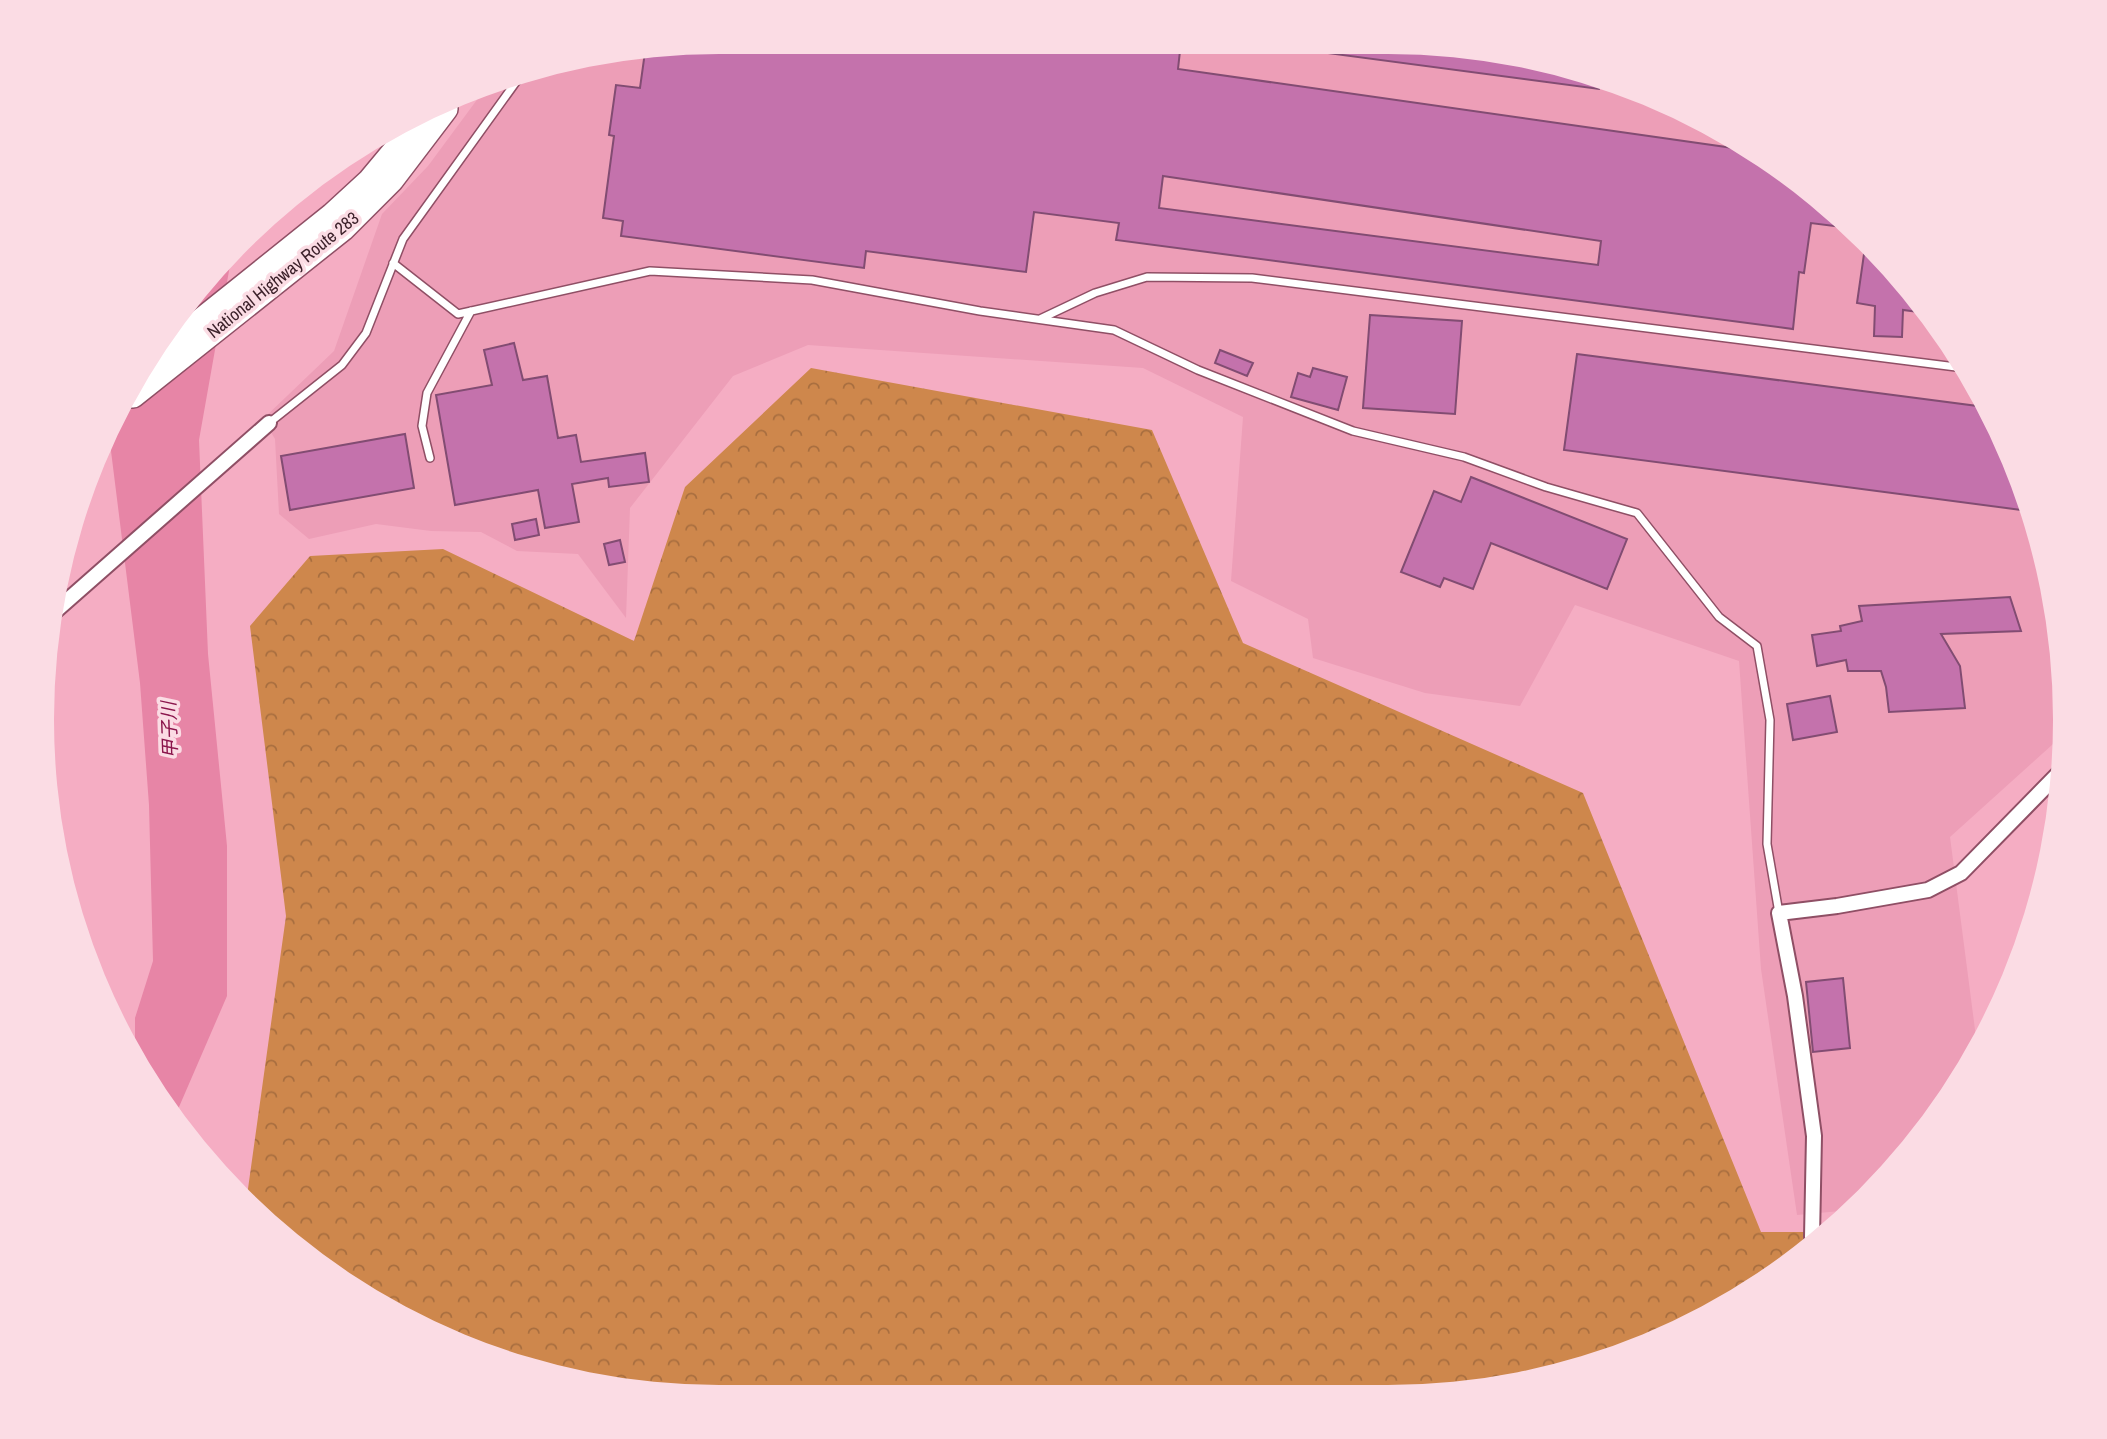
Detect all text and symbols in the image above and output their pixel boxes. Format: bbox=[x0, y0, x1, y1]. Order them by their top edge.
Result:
street label: National Highway Route 283 bbox=[201, 206, 364, 344]
water label: 甲子川 bbox=[155, 699, 183, 759]

